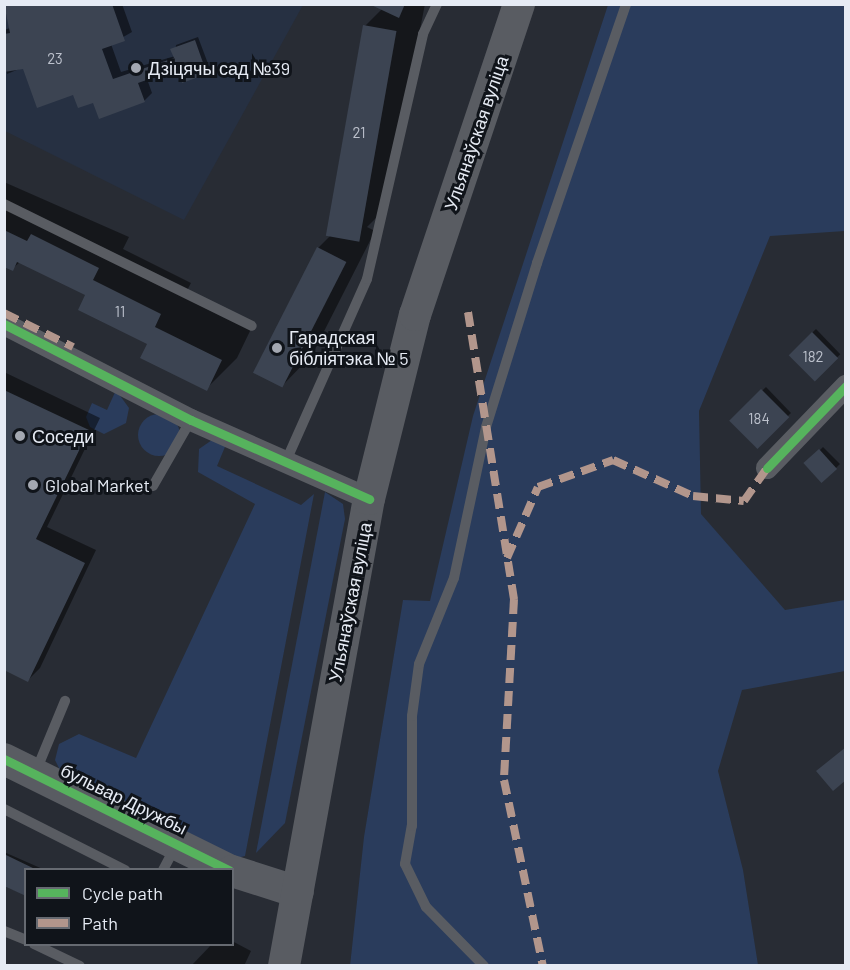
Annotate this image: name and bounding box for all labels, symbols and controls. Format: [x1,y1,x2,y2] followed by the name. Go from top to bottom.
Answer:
[47,50,63,68] house number: 23
[439,53,513,213] street label: Ульянаўская вуліца
[148,57,290,79] place label: Дзіцячы сад №39
[129,61,143,75] marker: Дзіцячы сад №39
[352,124,366,142] house number: 21
[115,303,125,321] house number: 11
[289,327,409,370] place label: Гарадская бібліятэка № 5
[270,341,284,355] marker: Гарадская бібліятэка № 5
[802,348,824,366] house number: 182
[748,410,770,428] house number: 184
[32,425,94,447] place label: Соседи
[13,429,27,443] marker: Соседи
[45,474,150,496] place label: Global Market
[26,478,40,492] marker: Global Market
[324,520,376,684] street label: Ульянаўская вуліца
[57,759,191,839] street label: бульвар Дружбы
[24,868,234,946] legend
[82,882,163,904] text: Cycle path
[82,912,118,934] text: Path

